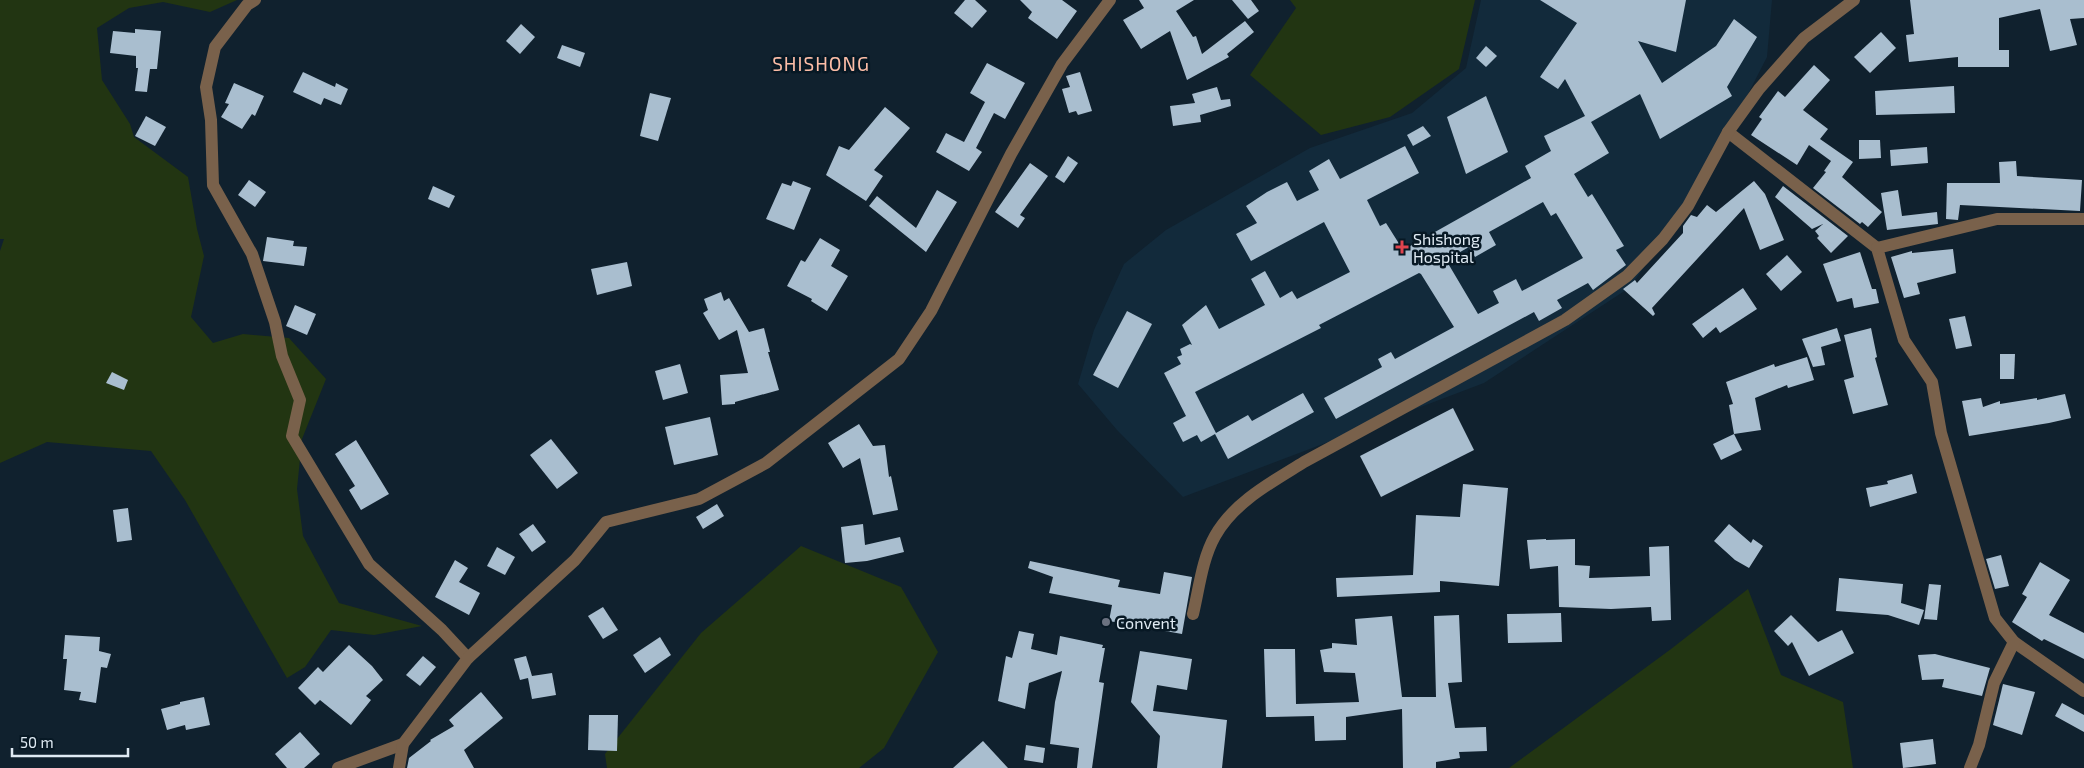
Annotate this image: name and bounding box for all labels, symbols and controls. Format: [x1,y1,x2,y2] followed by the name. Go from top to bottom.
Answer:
[772,52,870,75] district label: SHISHONG
[1413,229,1480,266] place label: Shishong Hospital
[1395,240,1409,254] marker: Shishong Hospital
[1116,613,1176,632] place label: Convent
[1100,616,1112,628] marker: Convent
[12,726,129,758] scale bar
[20,733,54,751] text: 50 m

